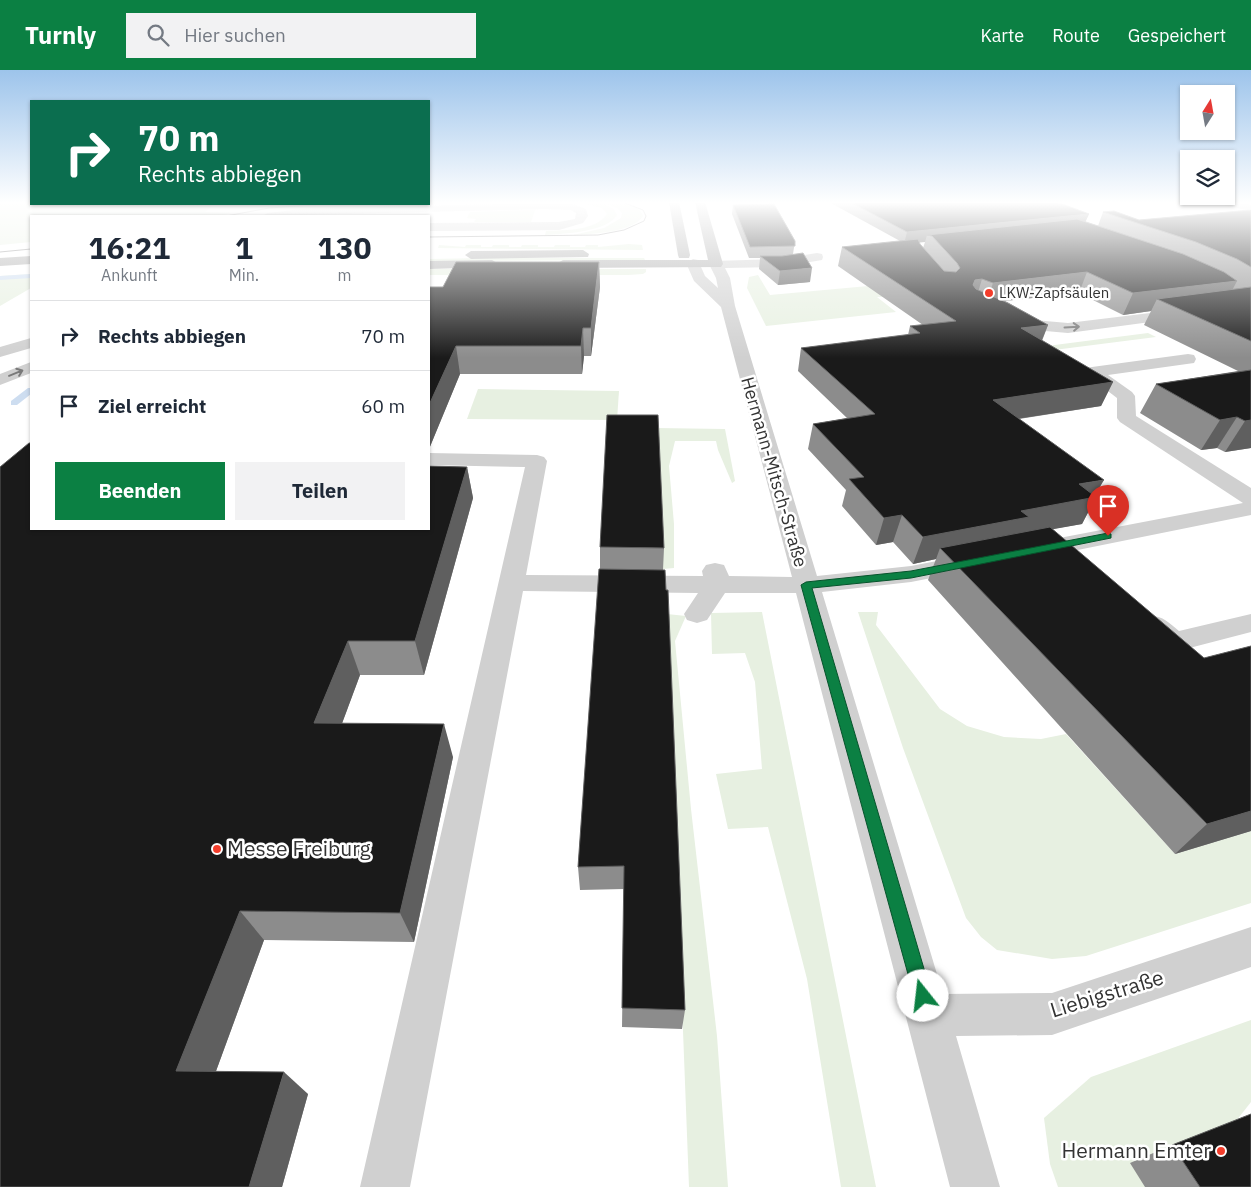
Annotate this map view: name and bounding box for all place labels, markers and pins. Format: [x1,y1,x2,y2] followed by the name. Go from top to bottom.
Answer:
[999,283,1109,302] place label: LKW-Zapfsäulen
[983,287,995,299] marker: LKW-Zapfsäulen
[1087,485,1129,536] pin
[227,834,371,862] place label: Messe Freiburg
[211,843,223,855] marker: Messe Freiburg
[1061,1136,1211,1164] place label: Hermann Emter
[1215,1145,1227,1157] marker: Hermann Emter

